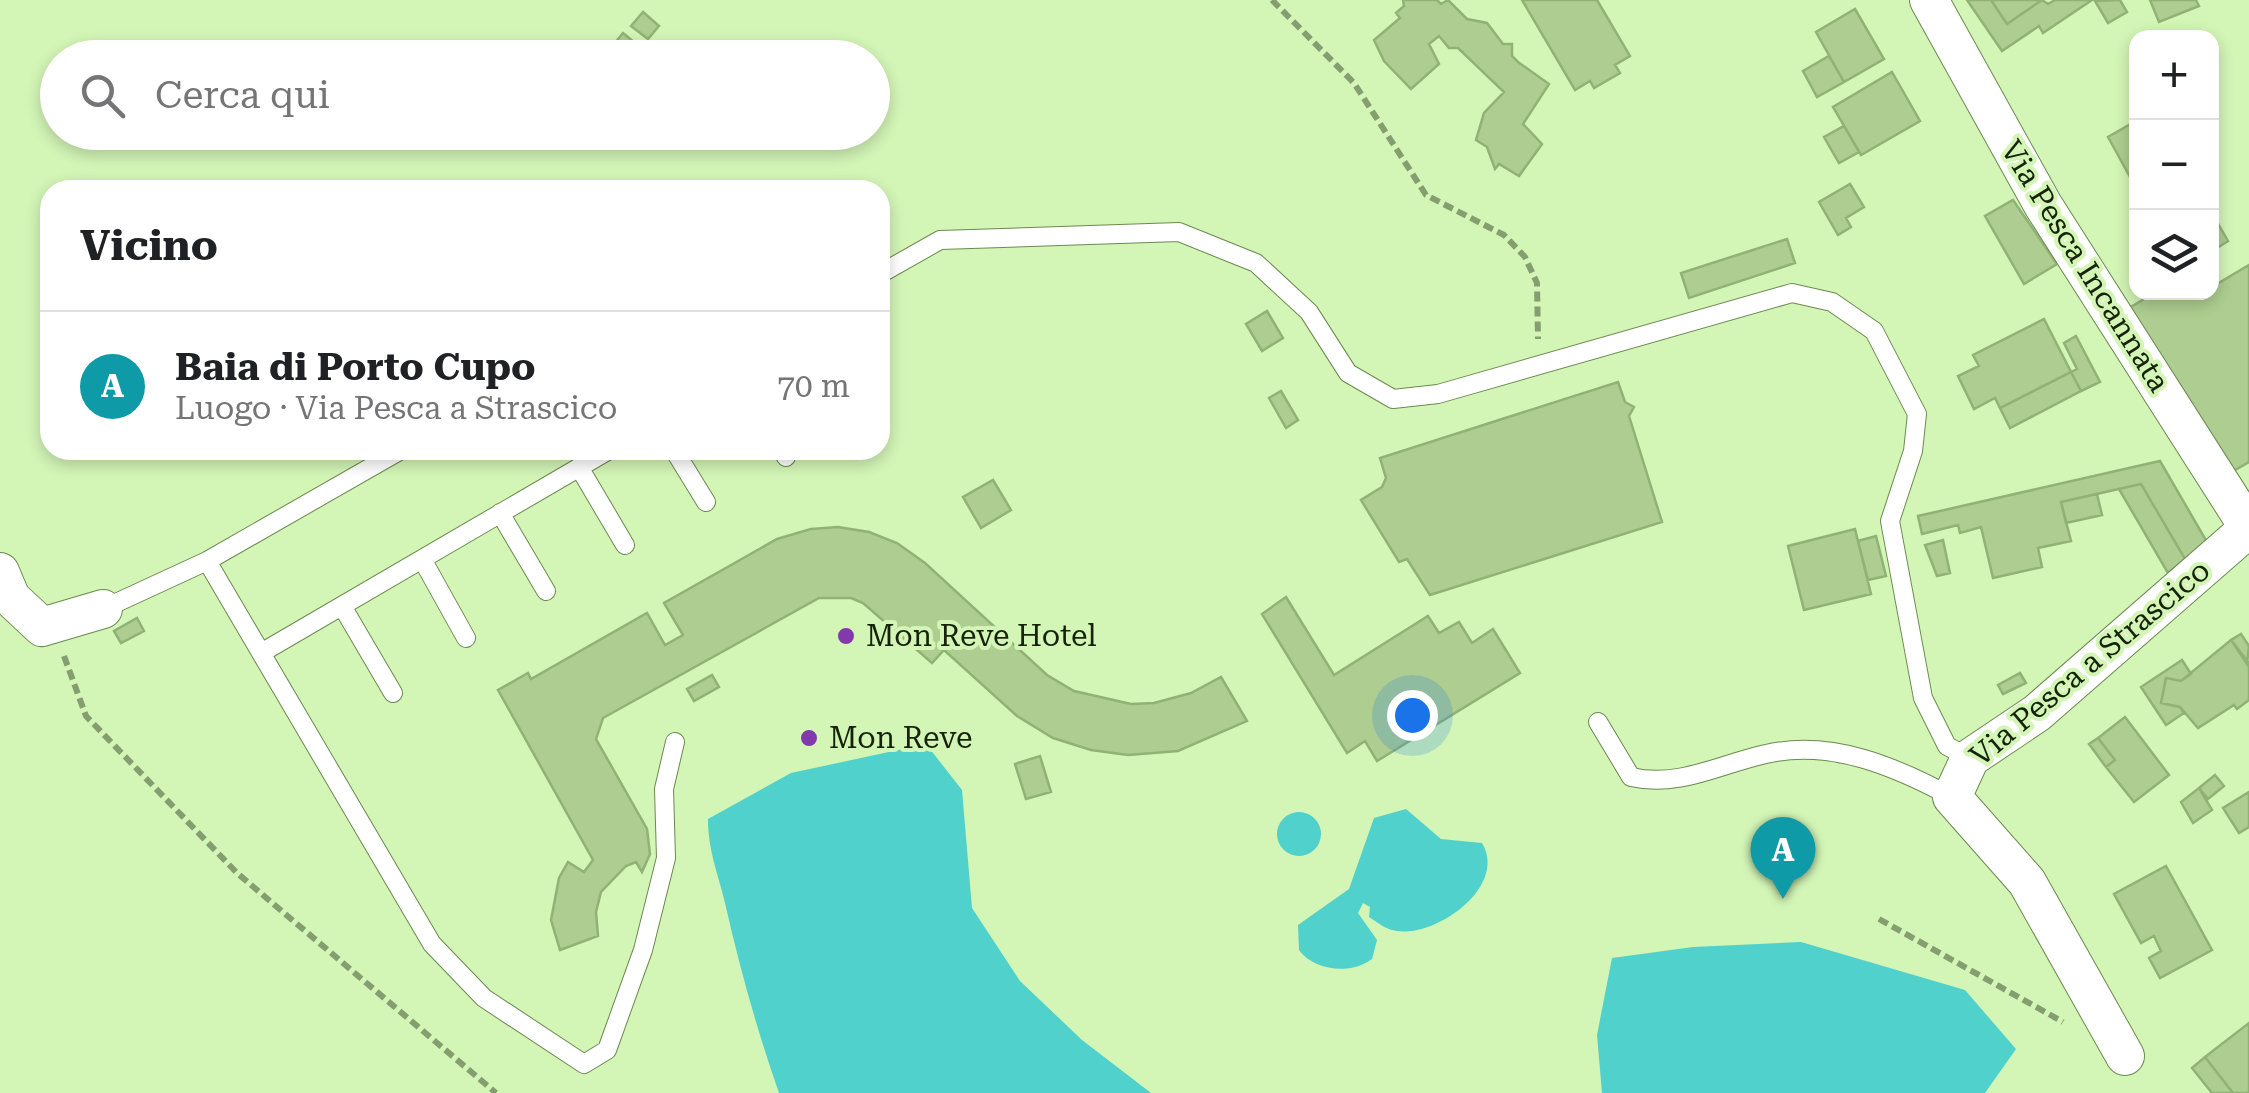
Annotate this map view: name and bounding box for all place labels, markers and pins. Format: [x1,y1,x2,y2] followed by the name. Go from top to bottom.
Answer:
[866,618,1097,653] place label: Mon Reve Hotel
[835,625,857,647] marker: Mon Reve Hotel
[829,720,972,755] place label: Mon Reve
[798,727,820,749] marker: Mon Reve
[1750,816,1816,899] pin: A

